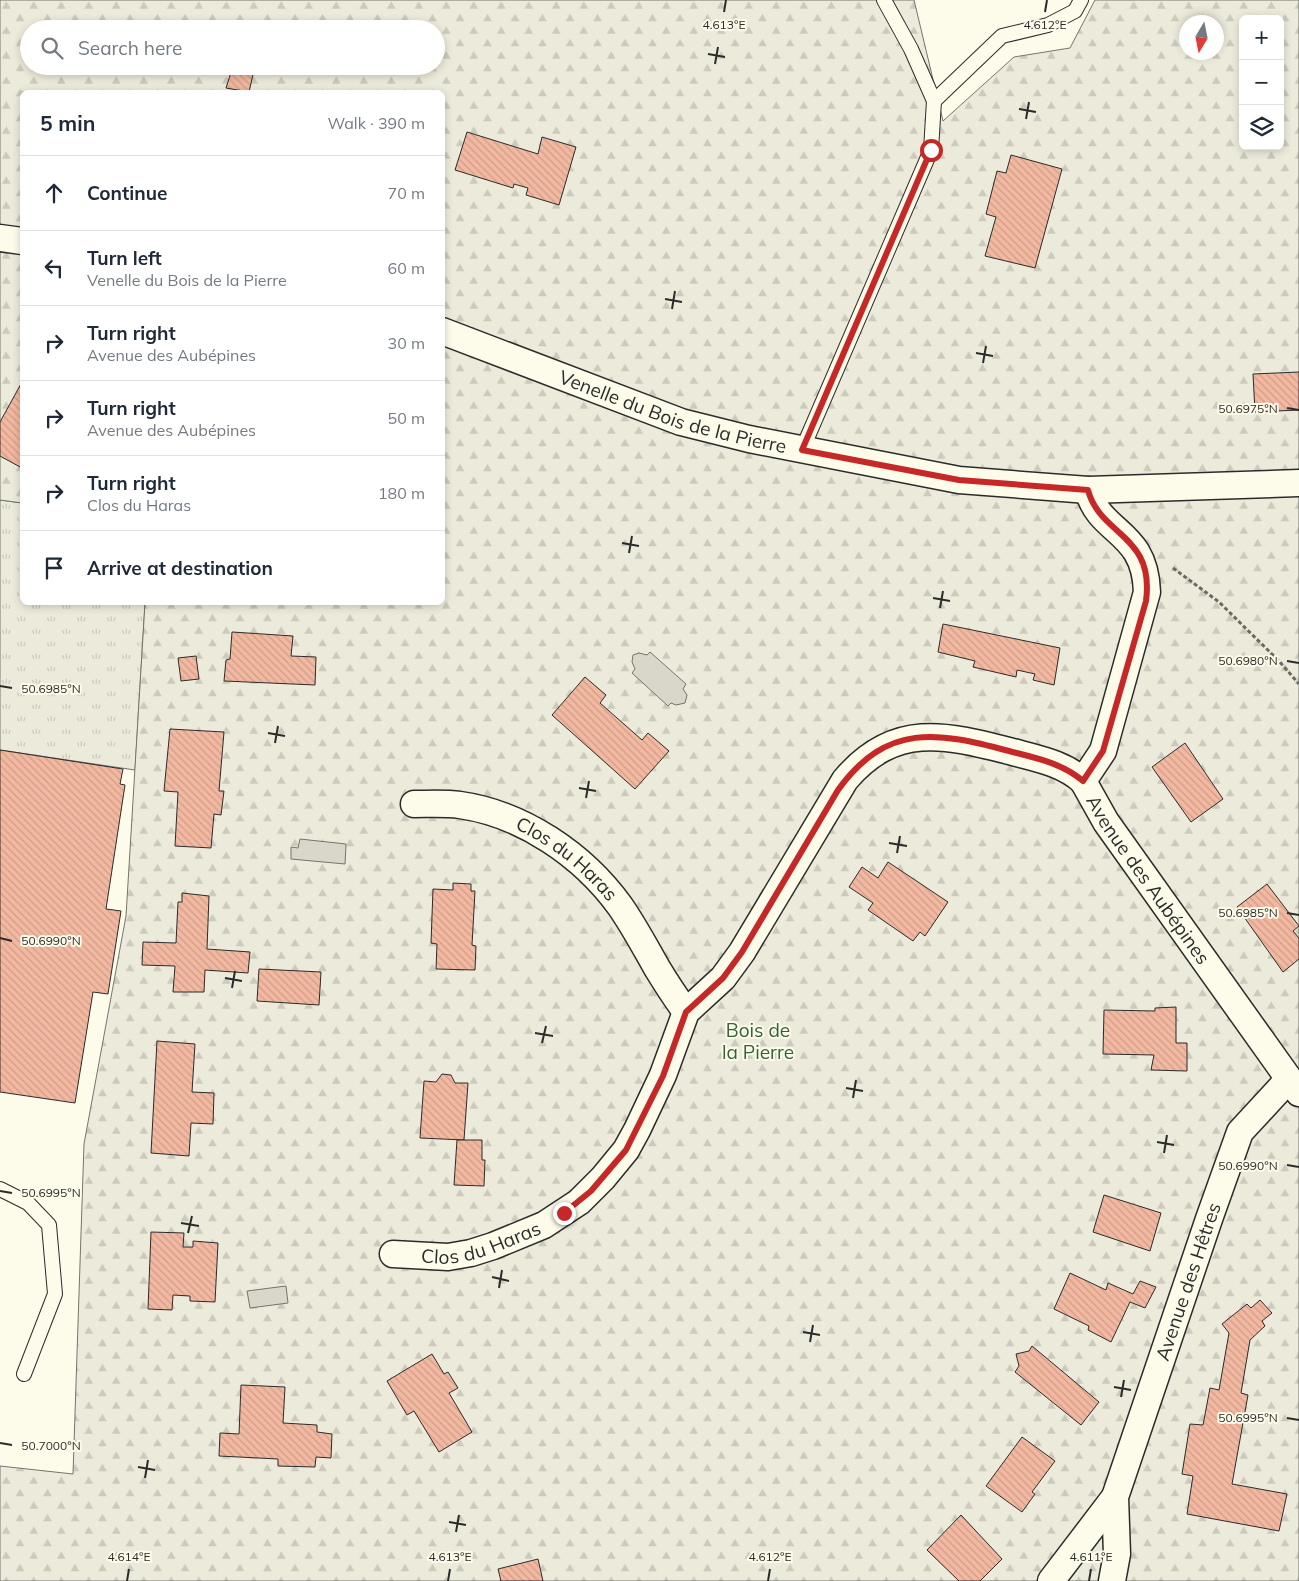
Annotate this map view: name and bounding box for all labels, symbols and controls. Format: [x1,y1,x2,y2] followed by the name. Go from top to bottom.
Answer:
[1179,15,1224,60] north arrow
[1239,15,1284,150] map controls
[1239,15,1284,60] button: +
[702,17,746,32] text: 4.613°E
[1023,17,1067,32] text: 4.612°E
[20,20,445,75] search box
[38,34,66,62] icon: search
[78,36,182,60] text: Search here
[1239,60,1284,105] button: −
[1239,105,1284,150] button: layers
[40,110,95,136] text: 5 min
[327,113,425,133] text: Walk · 390 m
[920,139,943,162] route start
[40,179,68,207] icon: ahead
[87,181,167,205] text: Continue
[388,183,425,203] text: 70 m
[87,246,162,270] text: Turn left
[40,254,68,282] icon: left
[388,258,425,278] text: 60 m
[87,270,287,290] text: Venelle du Bois de la Pierre
[87,321,176,345] text: Turn right
[40,329,68,357] icon: right
[388,333,425,353] text: 30 m
[87,345,256,365] text: Avenue des Aubépines
[556,365,788,458] street label: Venelle du Bois de la Pierre
[87,396,176,420] text: Turn right
[1218,401,1278,416] text: 50.6975°N
[40,404,68,432] icon: right
[388,408,425,428] text: 50 m
[87,420,256,440] text: Avenue des Aubépines
[87,471,176,495] text: Turn right
[40,479,68,507] icon: right
[378,483,425,503] text: 180 m
[87,495,191,515] text: Clos du Haras
[40,554,68,582] icon: arrive
[87,556,273,580] text: Arrive at destination
[1218,653,1278,668] text: 50.6980°N
[21,681,81,696] text: 50.6985°N
[1081,791,1215,969] street label: Avenue des Aubépines
[512,811,623,906] street label: Clos du Haras
[1218,905,1278,920] text: 50.6985°N
[21,933,81,948] text: 50.6990°N
[722,1018,794,1064] park label: Bois de la Pierre
[1218,1158,1278,1173] text: 50.6990°N
[21,1185,81,1200] text: 50.6995°N
[1150,1199,1226,1364] street label: Avenue des Hêtres
[553,1202,576,1225] route end
[420,1216,544,1269] street label: Clos du Haras
[1218,1410,1278,1425] text: 50.6995°N
[21,1438,81,1453] text: 50.7000°N
[107,1549,151,1564] text: 4.614°E
[428,1549,472,1564] text: 4.613°E
[748,1549,792,1564] text: 4.612°E
[1069,1549,1113,1564] text: 4.611°E

